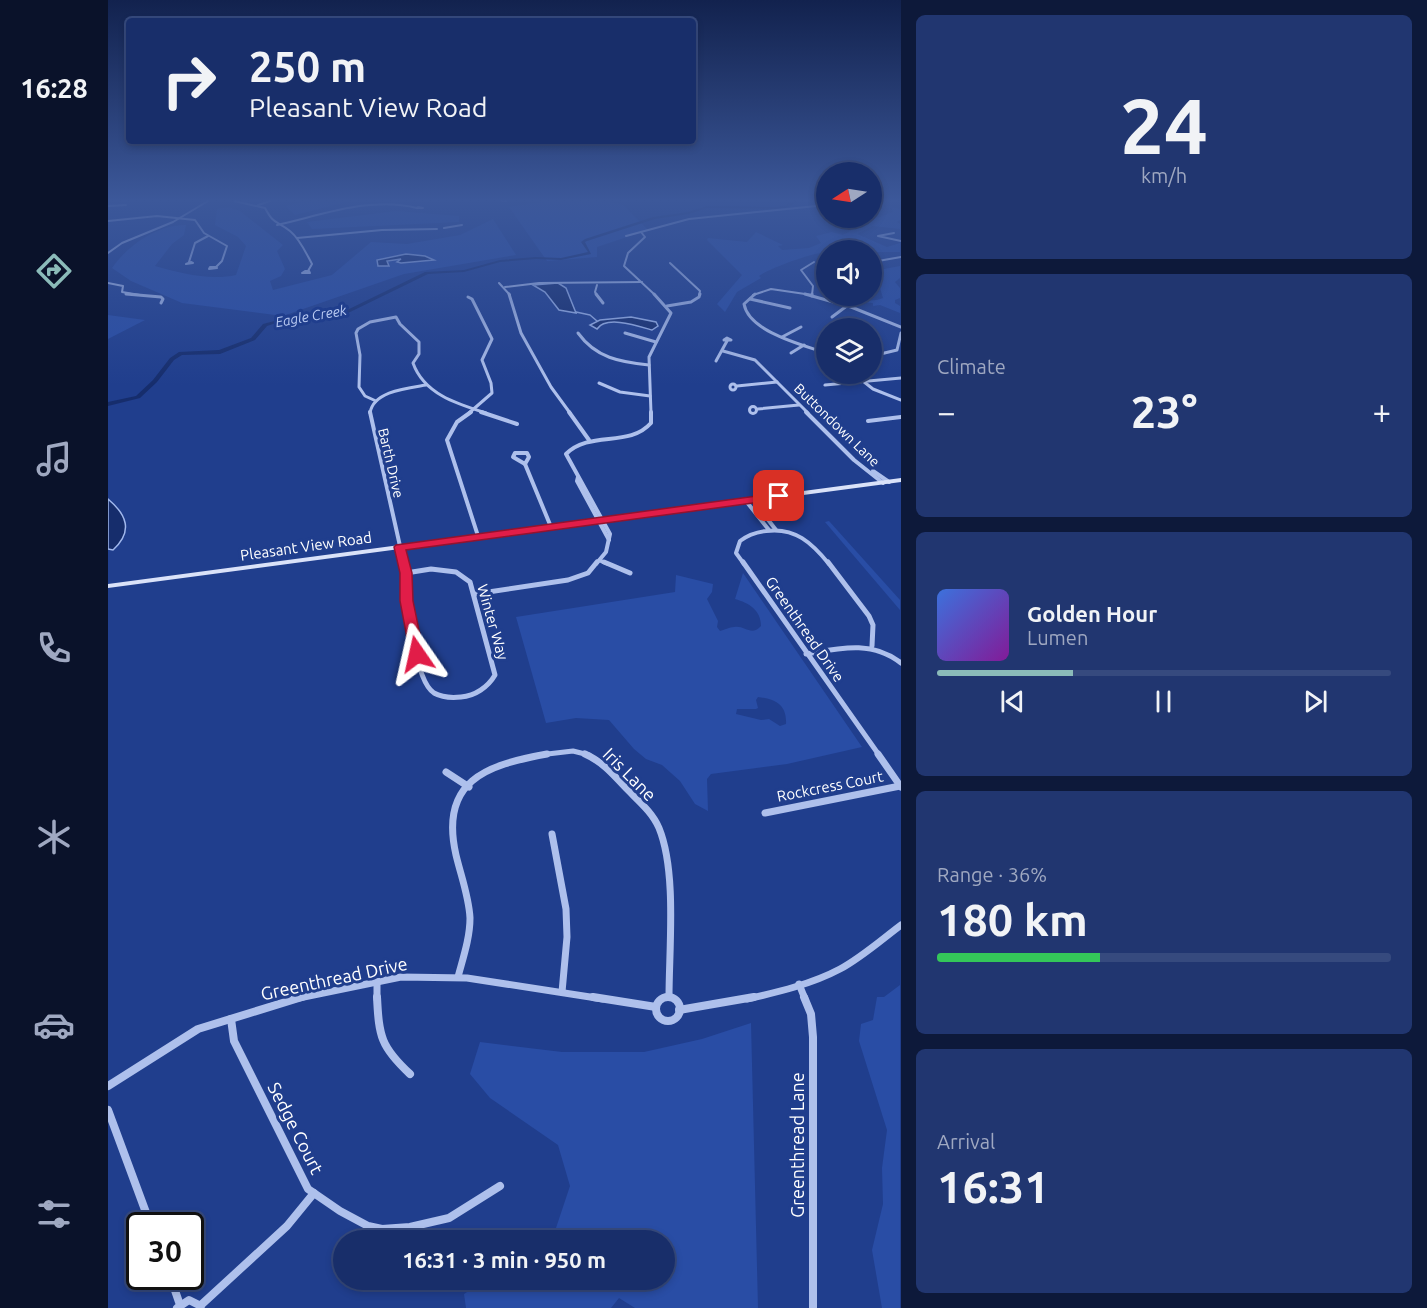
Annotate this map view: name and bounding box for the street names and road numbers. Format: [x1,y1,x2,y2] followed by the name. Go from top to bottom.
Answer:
[791,380,883,470] street label: Buttondown Lane
[375,427,407,499] street label: Barth Drive
[239,528,373,564] street label: Pleasant View Road
[762,573,848,685] street label: Greenthread Drive
[474,582,512,662] street label: Winter Way
[599,743,661,805] street label: Iris Lane
[775,767,885,805] street label: Rockcress Court
[259,953,409,1003] street label: Greenthread Drive
[787,1072,807,1218] street label: Greenthread Lane
[264,1079,328,1177] street label: Sedge Court

